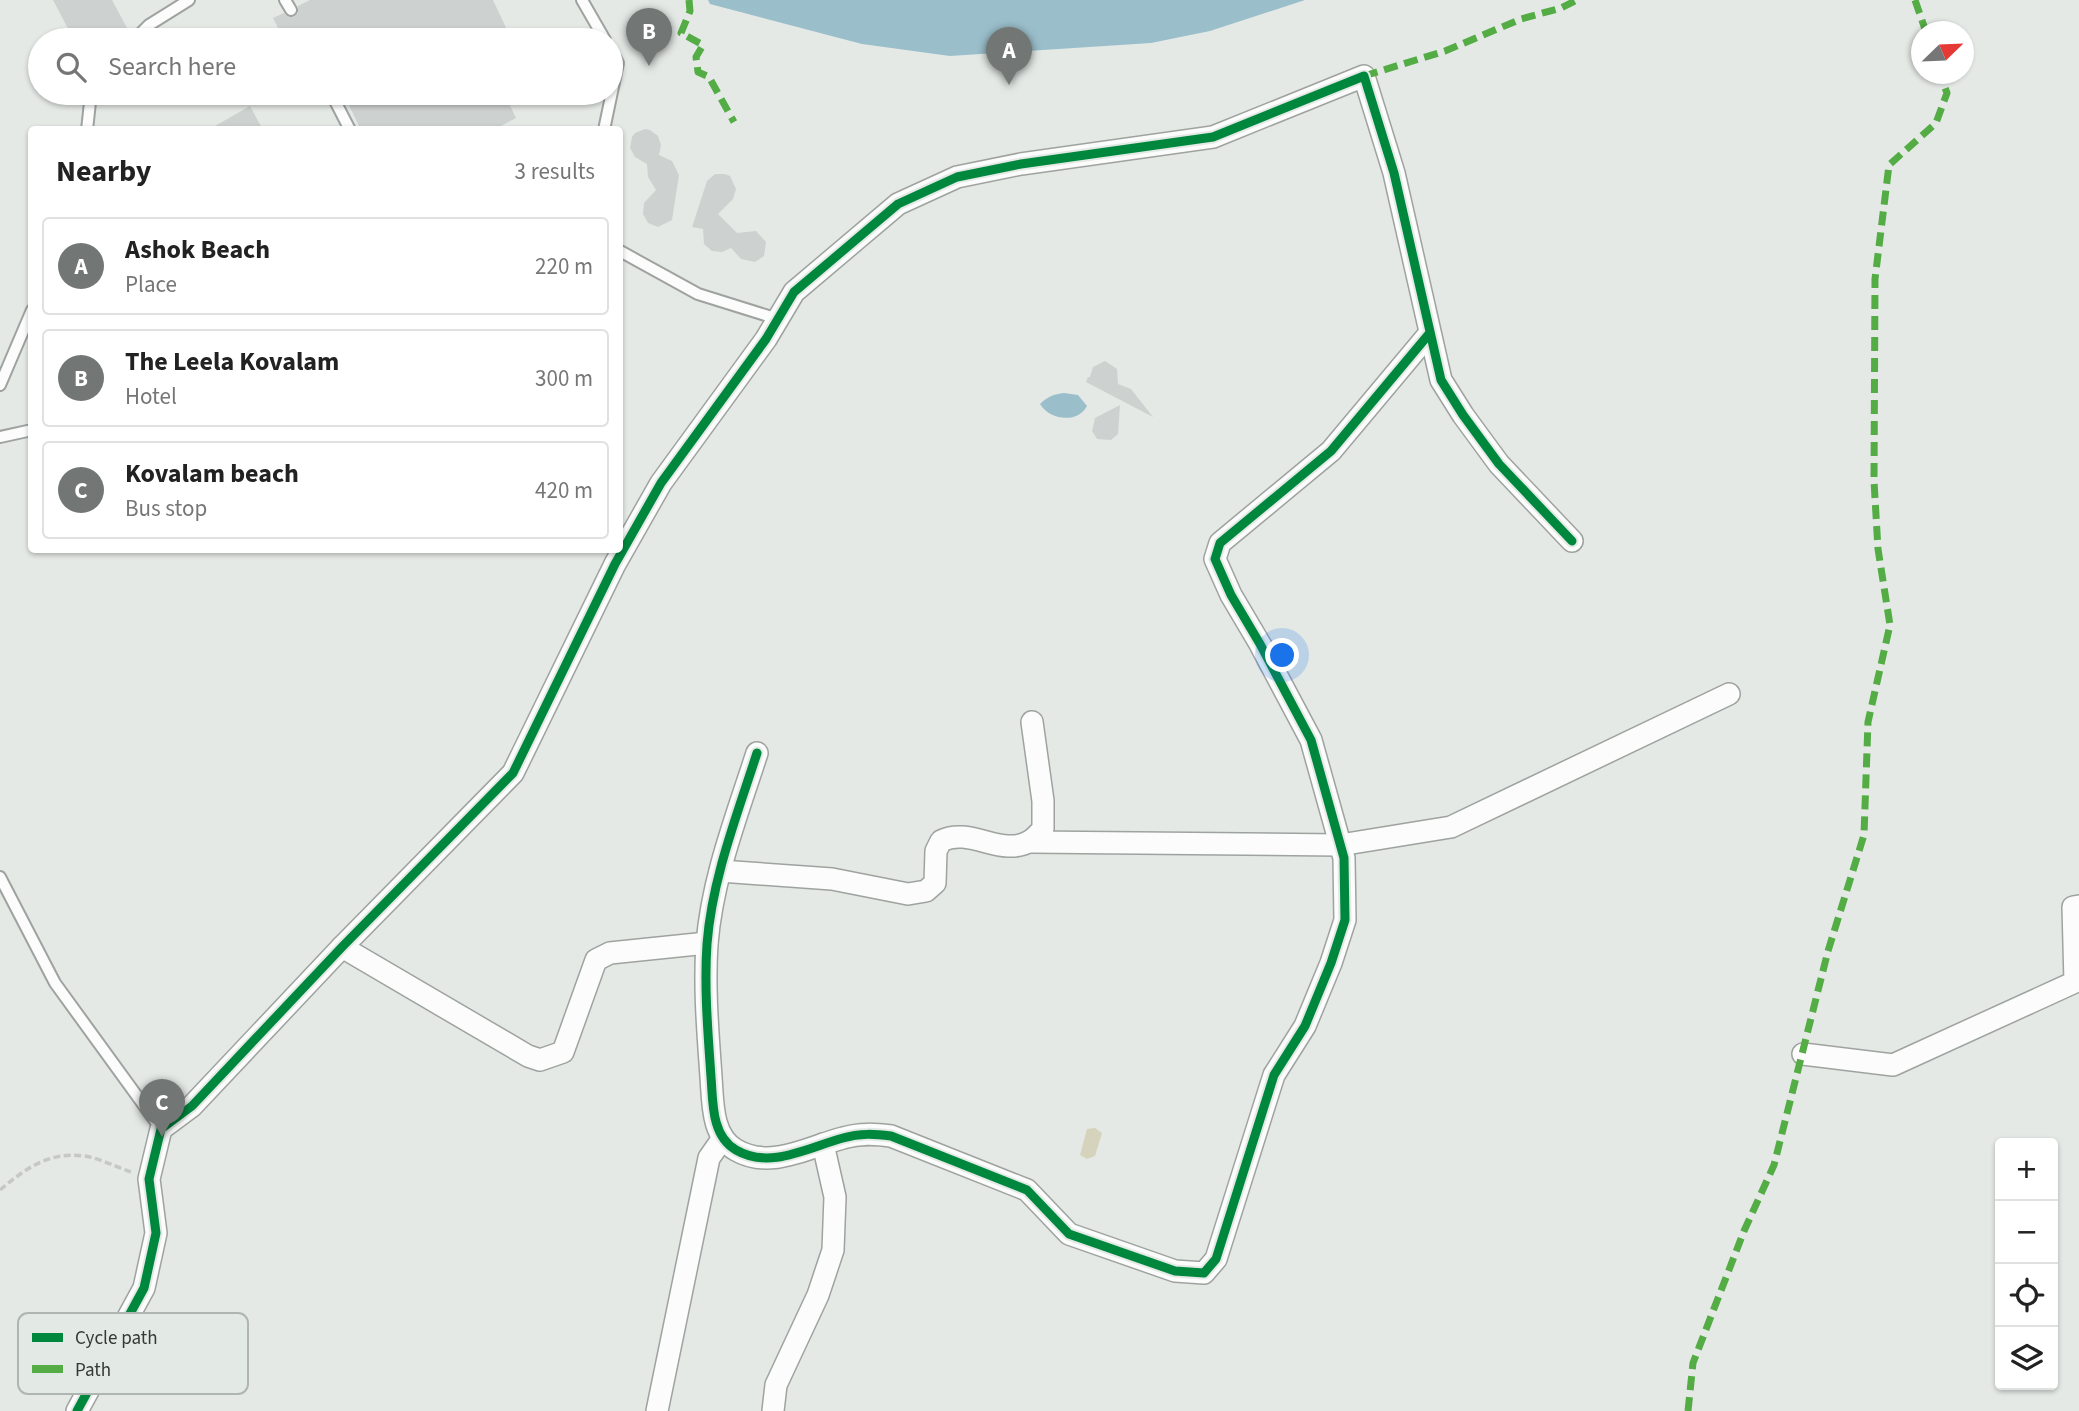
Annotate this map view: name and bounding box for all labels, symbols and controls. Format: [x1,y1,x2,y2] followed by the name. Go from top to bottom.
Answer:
[626,8,672,66] pin: B
[1911,21,1974,84] north arrow
[986,27,1032,85] pin: A
[28,28,623,105] search box
[52,48,90,86] icon: search
[108,48,236,85] text: Search here
[56,150,151,193] text: Nearby
[515,155,595,188] text: 3 results
[125,231,270,268] text: Ashok Beach
[74,250,88,283] text: A
[535,250,593,283] text: 220 m
[125,268,177,301] text: Place
[125,343,339,380] text: The Leela Kovalam
[74,362,88,395] text: B
[535,362,593,395] text: 300 m
[125,380,177,413] text: Hotel
[125,455,299,492] text: Kovalam beach
[74,474,88,507] text: C
[535,474,593,507] text: 420 m
[125,492,207,525] text: Bus stop
[1265,638,1299,672] your location
[139,1079,185,1137] pin: C
[1995,1138,2058,1390] map controls
[1995,1138,2058,1201] button: +
[1995,1201,2058,1264] button: −
[1995,1264,2058,1327] button: locate
[18,1313,248,1394] legend
[75,1325,157,1352] text: Cycle path
[1995,1327,2058,1390] button: layers
[75,1357,111,1384] text: Path

